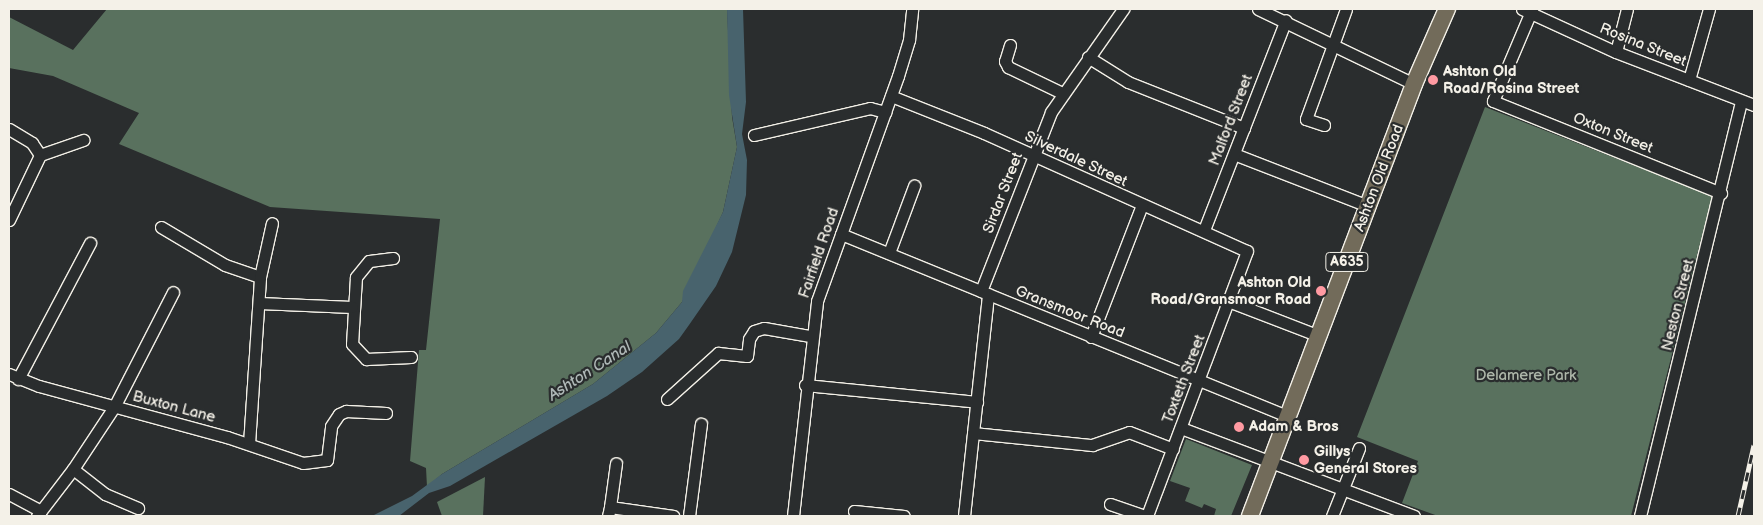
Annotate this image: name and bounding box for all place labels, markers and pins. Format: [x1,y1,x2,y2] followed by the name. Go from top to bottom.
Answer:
[1443,62,1579,97] place label: Ashton Old Road/Rosina Street
[1427,74,1439,86] marker: Ashton Old Road/Rosina Street
[1150,273,1311,308] place label: Ashton Old Road/Gransmoor Road
[1315,285,1327,297] marker: Ashton Old Road/Gransmoor Road
[1249,418,1339,436] place label: Adam & Bros
[1233,421,1245,433] marker: Adam & Bros
[1314,442,1417,477] place label: Gillys General Stores
[1298,454,1310,466] marker: Gillys General Stores

